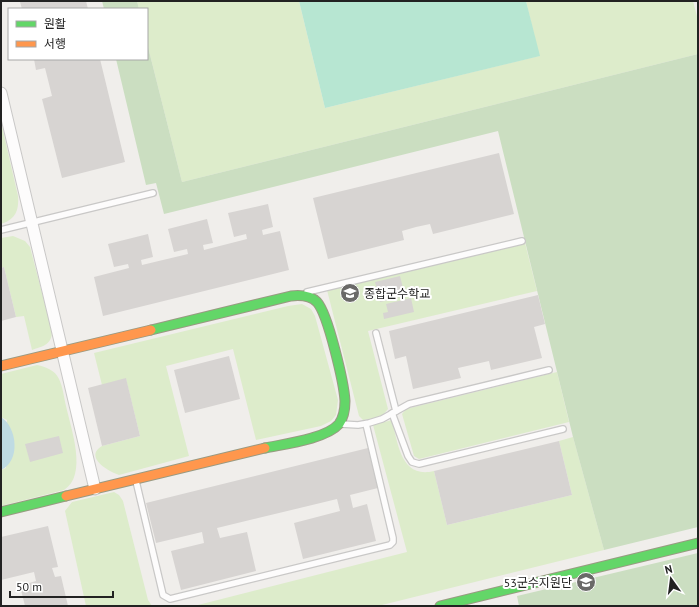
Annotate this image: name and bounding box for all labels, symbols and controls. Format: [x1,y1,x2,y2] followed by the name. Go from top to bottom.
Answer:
[8,8,148,60] legend
[44,16,66,31] text: 원활
[44,36,66,51] text: 서행
[339,282,361,304] school or university icon: 종합군수학교
[364,286,430,301] place label: 종합군수학교
[651,559,691,599] north arrow
[663,562,674,577] text: N
[575,571,597,593] school or university icon: 53군수지원단
[10,573,113,599] scale bar
[504,575,572,590] place label: 53군수지원단
[16,579,42,594] text: 50 m

